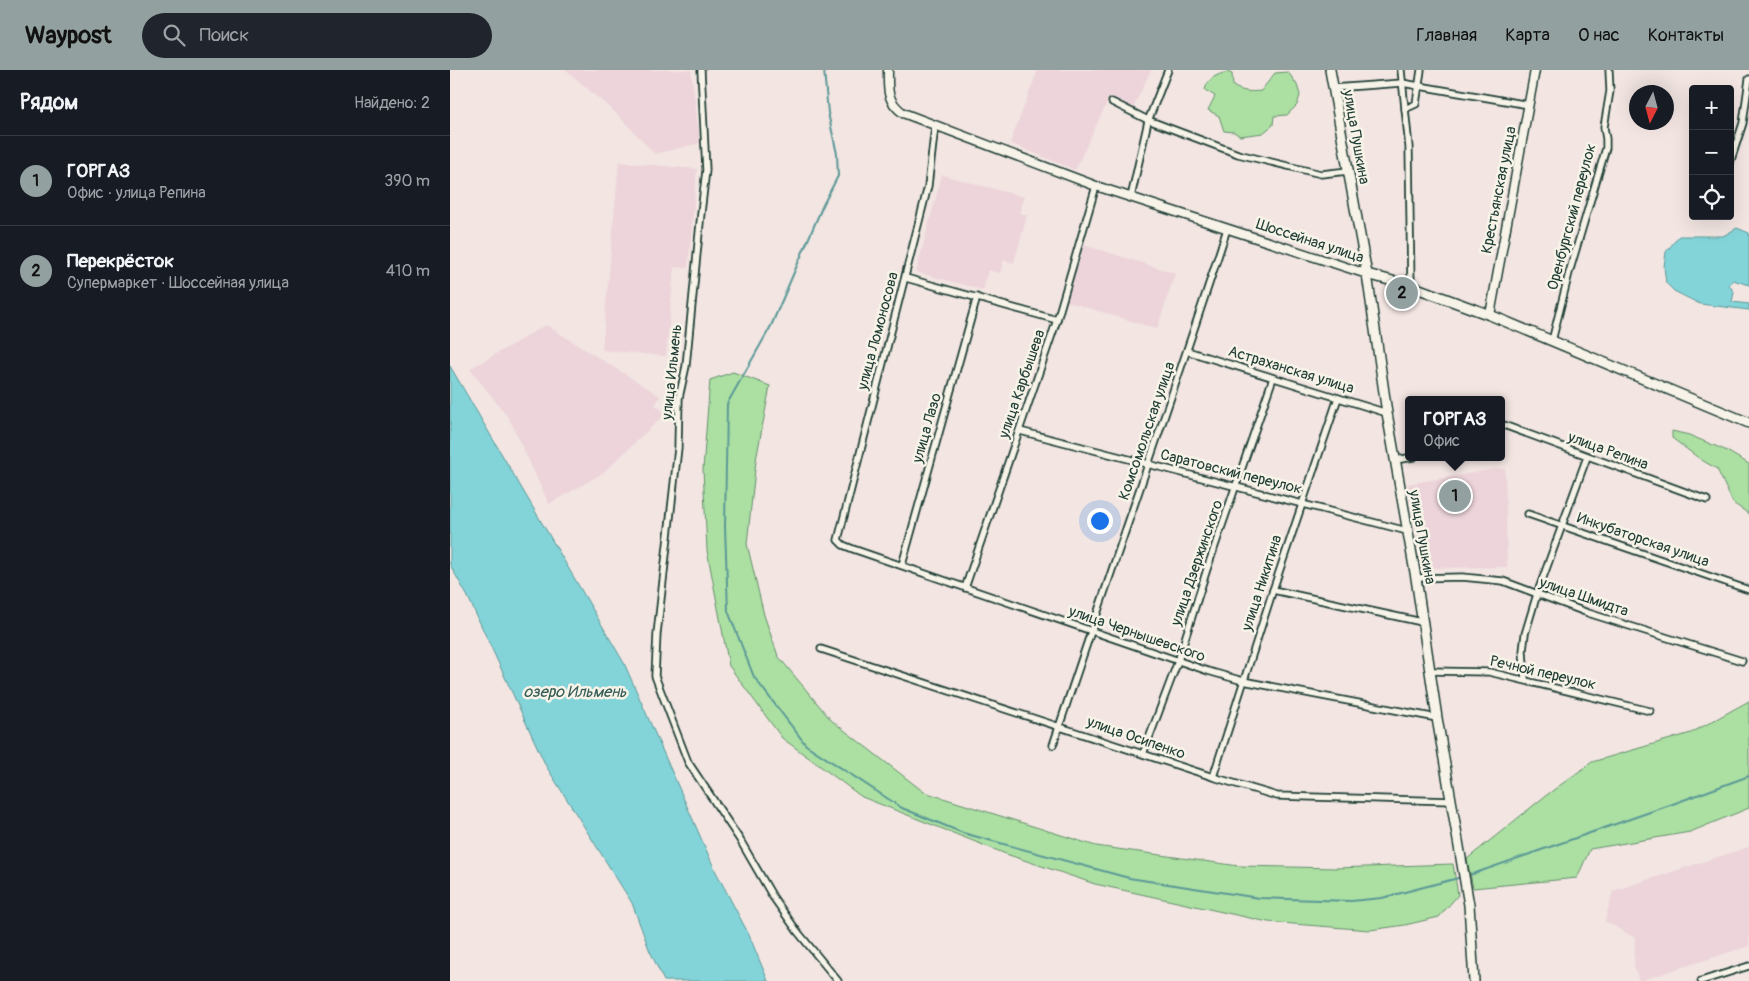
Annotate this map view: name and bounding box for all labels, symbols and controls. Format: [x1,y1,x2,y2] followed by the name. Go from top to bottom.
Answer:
[142,13,492,58] search box
[25,21,112,50] text: Waypost
[160,21,188,49] icon: search
[200,23,249,47] text: Поиск
[1416,24,1477,47] text: Главная
[1505,24,1550,47] text: Карта
[1578,24,1620,47] text: О нас
[1648,24,1724,47] text: Контакты
[1629,85,1674,130] north arrow
[1689,85,1734,220] map controls
[1689,85,1734,130] button: +
[1338,87,1374,186] street label: улица Пушкина
[20,89,78,116] text: Рядом
[354,93,430,113] text: Найдено: 2
[1477,125,1521,255] street label: Крестьянская улица
[1689,130,1734,175] button: −
[1543,141,1601,292] street label: Оренбургский переулок
[67,159,130,183] text: ГОРГАЗ
[33,171,39,191] text: 1
[384,171,430,191] text: 390 m
[1689,175,1734,220] button: locate
[67,183,206,203] text: Офис · улица Репина
[1254,215,1366,267] street label: Шоссейная улица
[67,249,174,273] text: Перекрёсток
[32,261,40,281] text: 2
[386,261,430,281] text: 410 m
[853,270,903,393] street label: улица Ломоносова
[67,273,289,293] text: Супермаркет · Шоссейная улица
[1386,274,1418,312] pin: 2
[657,323,686,422] street label: улица Ильмень
[994,327,1050,442] street label: улица Карбышева
[1226,342,1356,398] street label: Астраханская улица
[1114,359,1180,503] street label: Комсомольская улица
[908,391,946,466] street label: улица Лазо
[1405,396,1505,461] popup
[1423,407,1487,431] text: ГОРГАЗ
[1564,427,1651,474] street label: улица Репина
[1423,431,1460,451] text: Офис
[1158,445,1304,499] street label: Саратовский переулок
[1439,477,1471,515] pin: 1
[1404,487,1440,586] street label: улица Пушкина
[1166,498,1227,629] street label: улица Дзержинского
[1087,508,1113,534] your location
[1574,508,1712,572] street label: Инкубаторская улица
[1237,533,1286,634] street label: улица Никитина
[1536,573,1631,621] street label: улица Шмидта
[1065,601,1208,666] street label: улица Чернышевского
[1488,652,1598,694] street label: Речной переулок
[524,682,627,702] water label: озеро Ильмень
[1083,712,1188,764] street label: улица Осипенко

